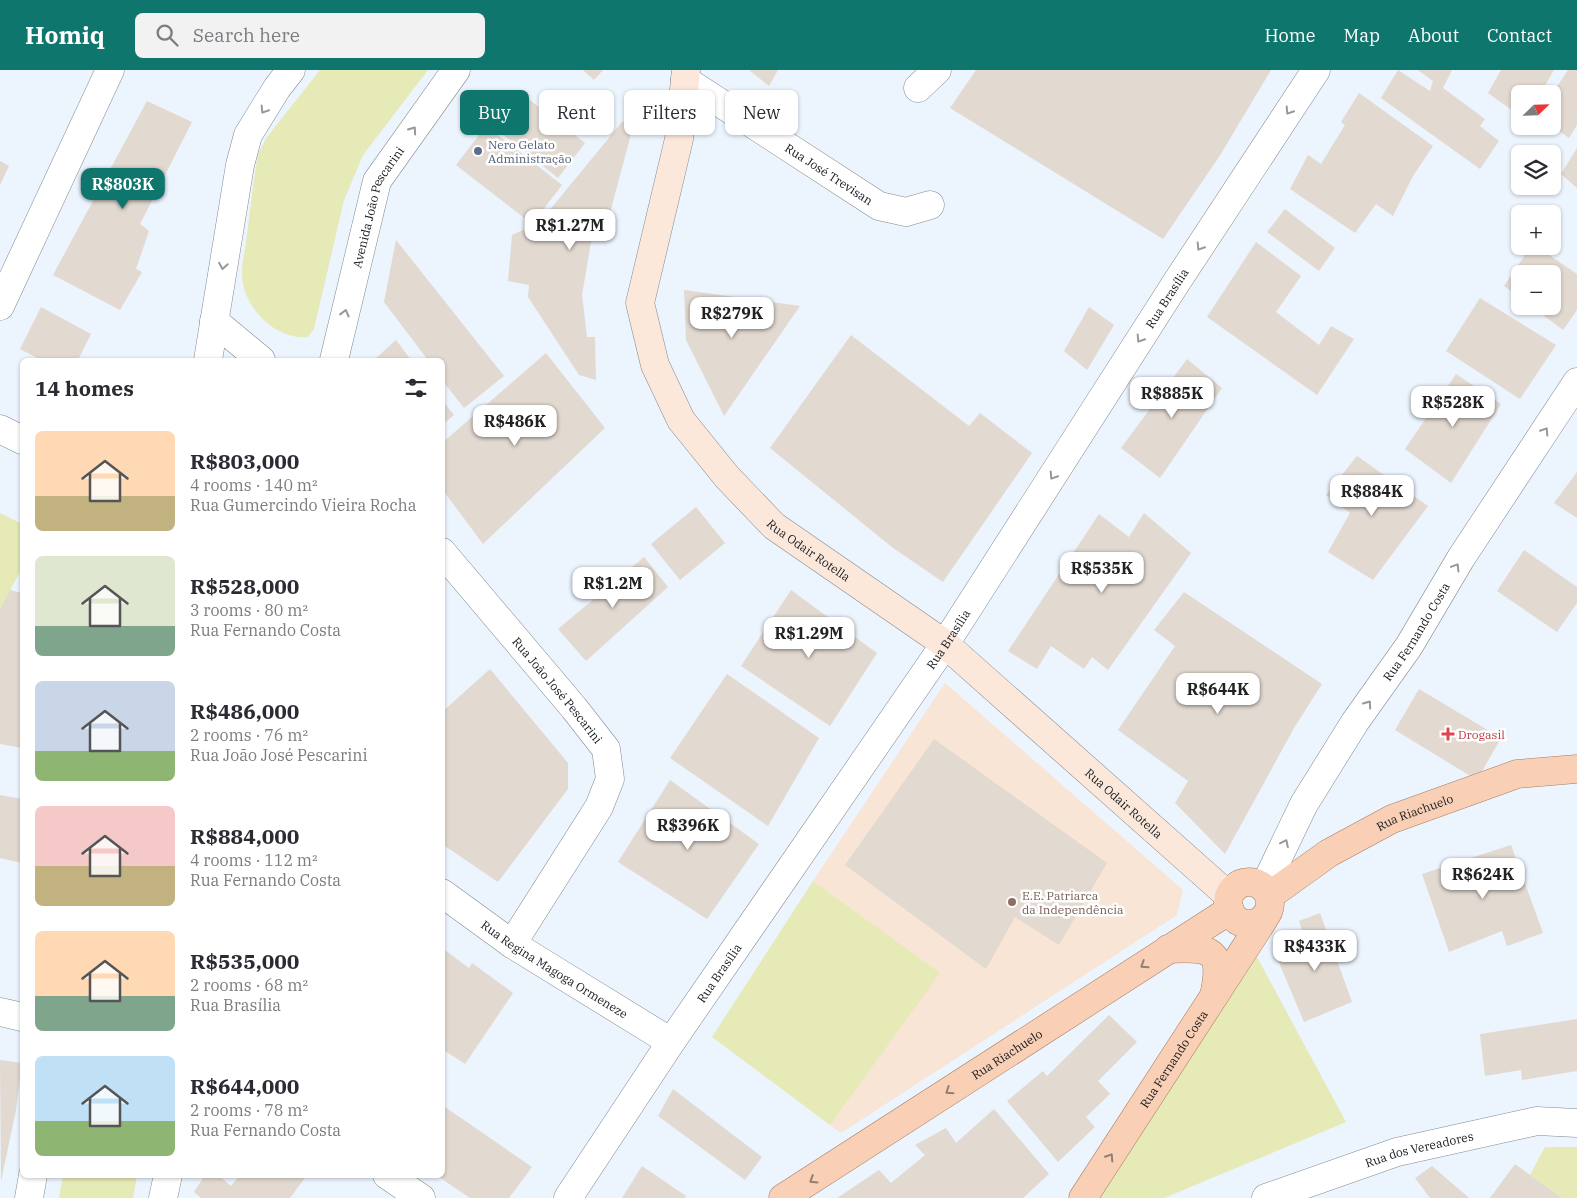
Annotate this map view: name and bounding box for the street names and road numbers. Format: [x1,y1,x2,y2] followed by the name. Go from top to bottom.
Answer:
[782,140,876,208] street label: Rua José Trevisan
[349,143,407,269] street label: Avenida João Pescarini
[1142,265,1192,331] street label: Rua Brasília
[764,516,854,584] street label: Rua Odair Rotella
[1379,579,1453,683] street label: Rua Fernando Costa
[923,606,973,672] street label: Rua Brasília
[509,634,606,746] street label: Rua João José Pescarini
[1082,765,1166,842] street label: Rua Odair Rotella
[1373,790,1455,834] street label: Rua Riachuelo
[478,917,631,1021] street label: Rua Regina Magoga Ormeneze
[693,940,744,1005] street label: Rua Brasília
[1136,1007,1211,1110] street label: Rua Fernando Costa
[968,1026,1045,1082] street label: Rua Riachuelo
[1363,1128,1475,1170] street label: Rua dos Vereadores

